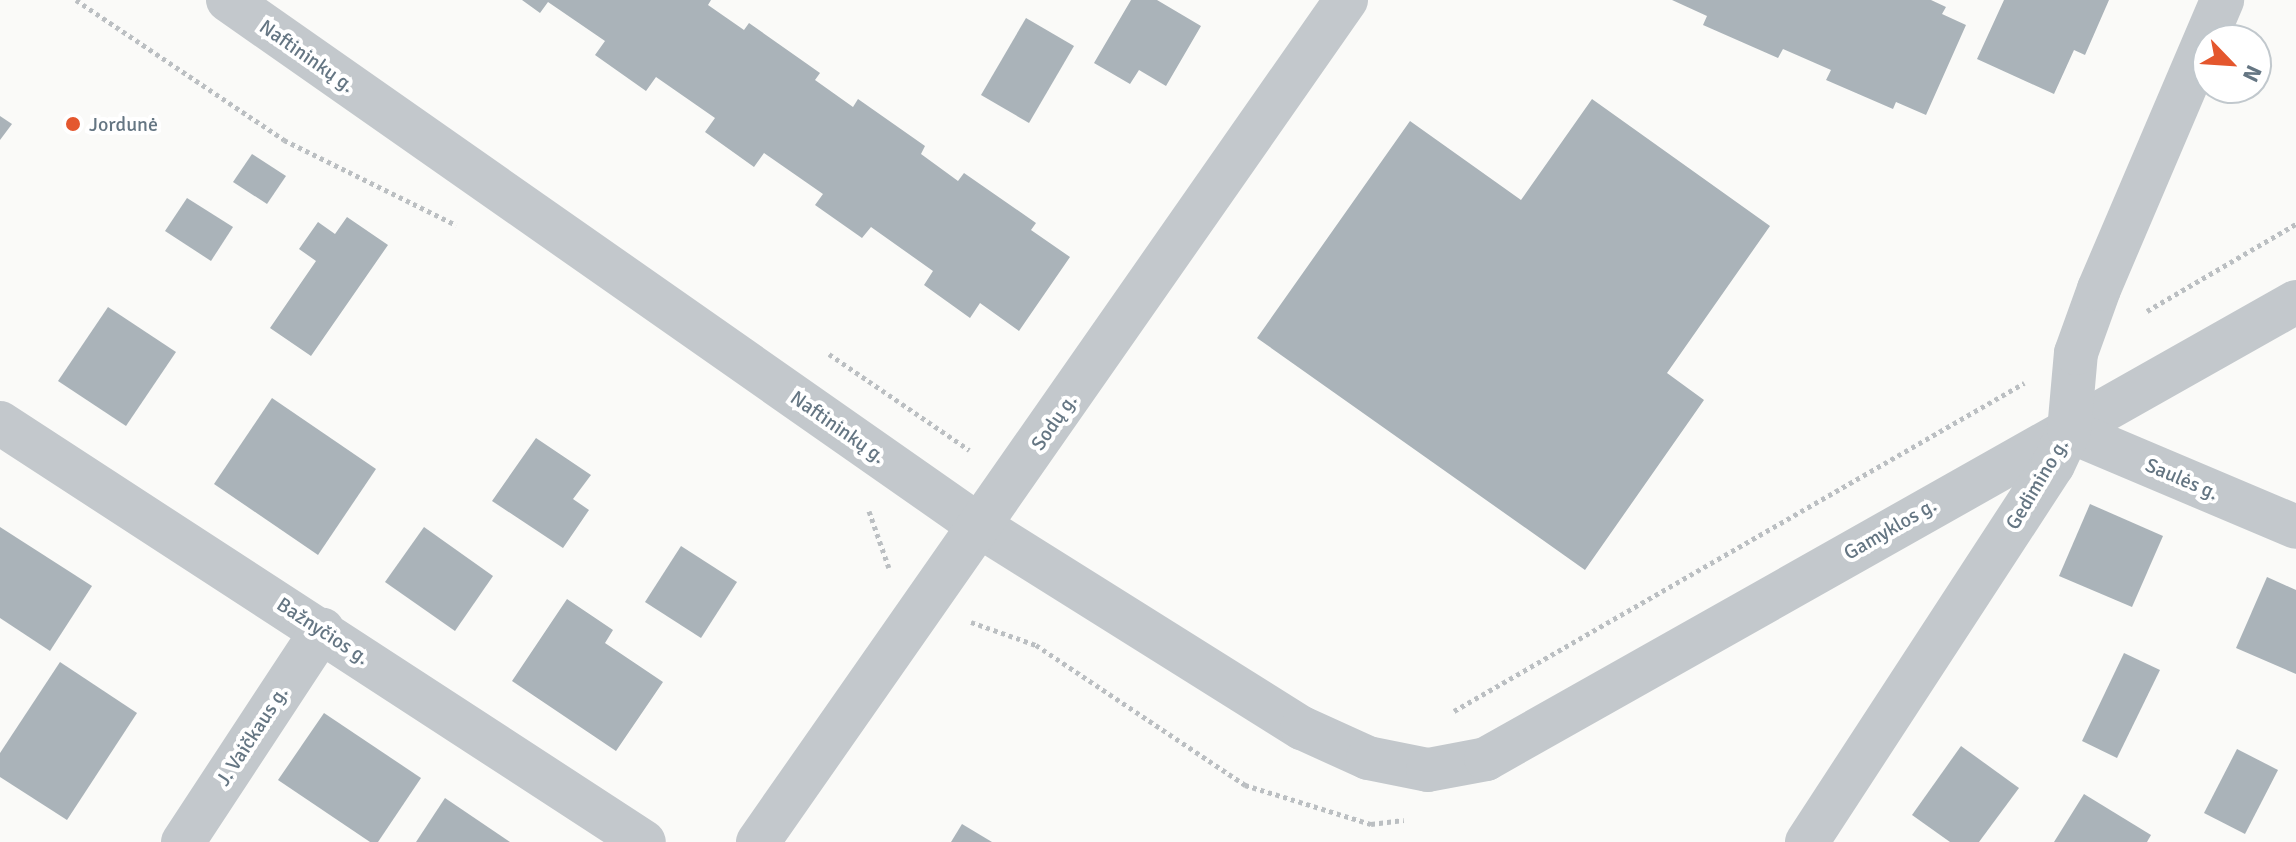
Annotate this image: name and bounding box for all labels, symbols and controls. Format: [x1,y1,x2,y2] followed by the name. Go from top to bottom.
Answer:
[255,14,359,98] street label: Naftininkų g.
[2192,24,2272,104] north arrow
[2237,61,2268,86] text: N
[89,112,158,136] place label: Jordunė
[64,115,82,133] marker: Jordunė
[786,385,890,469] street label: Naftininkų g.
[1026,389,1082,455] street label: Sodų g.
[2001,434,2073,534] street label: Gedimino g.
[2142,453,2222,505] street label: Saulės g.
[1840,493,1940,565] street label: Gamyklos g.
[272,592,374,670] street label: Bažnyčios g.
[211,682,293,790] street label: J. Vaičkaus g.

